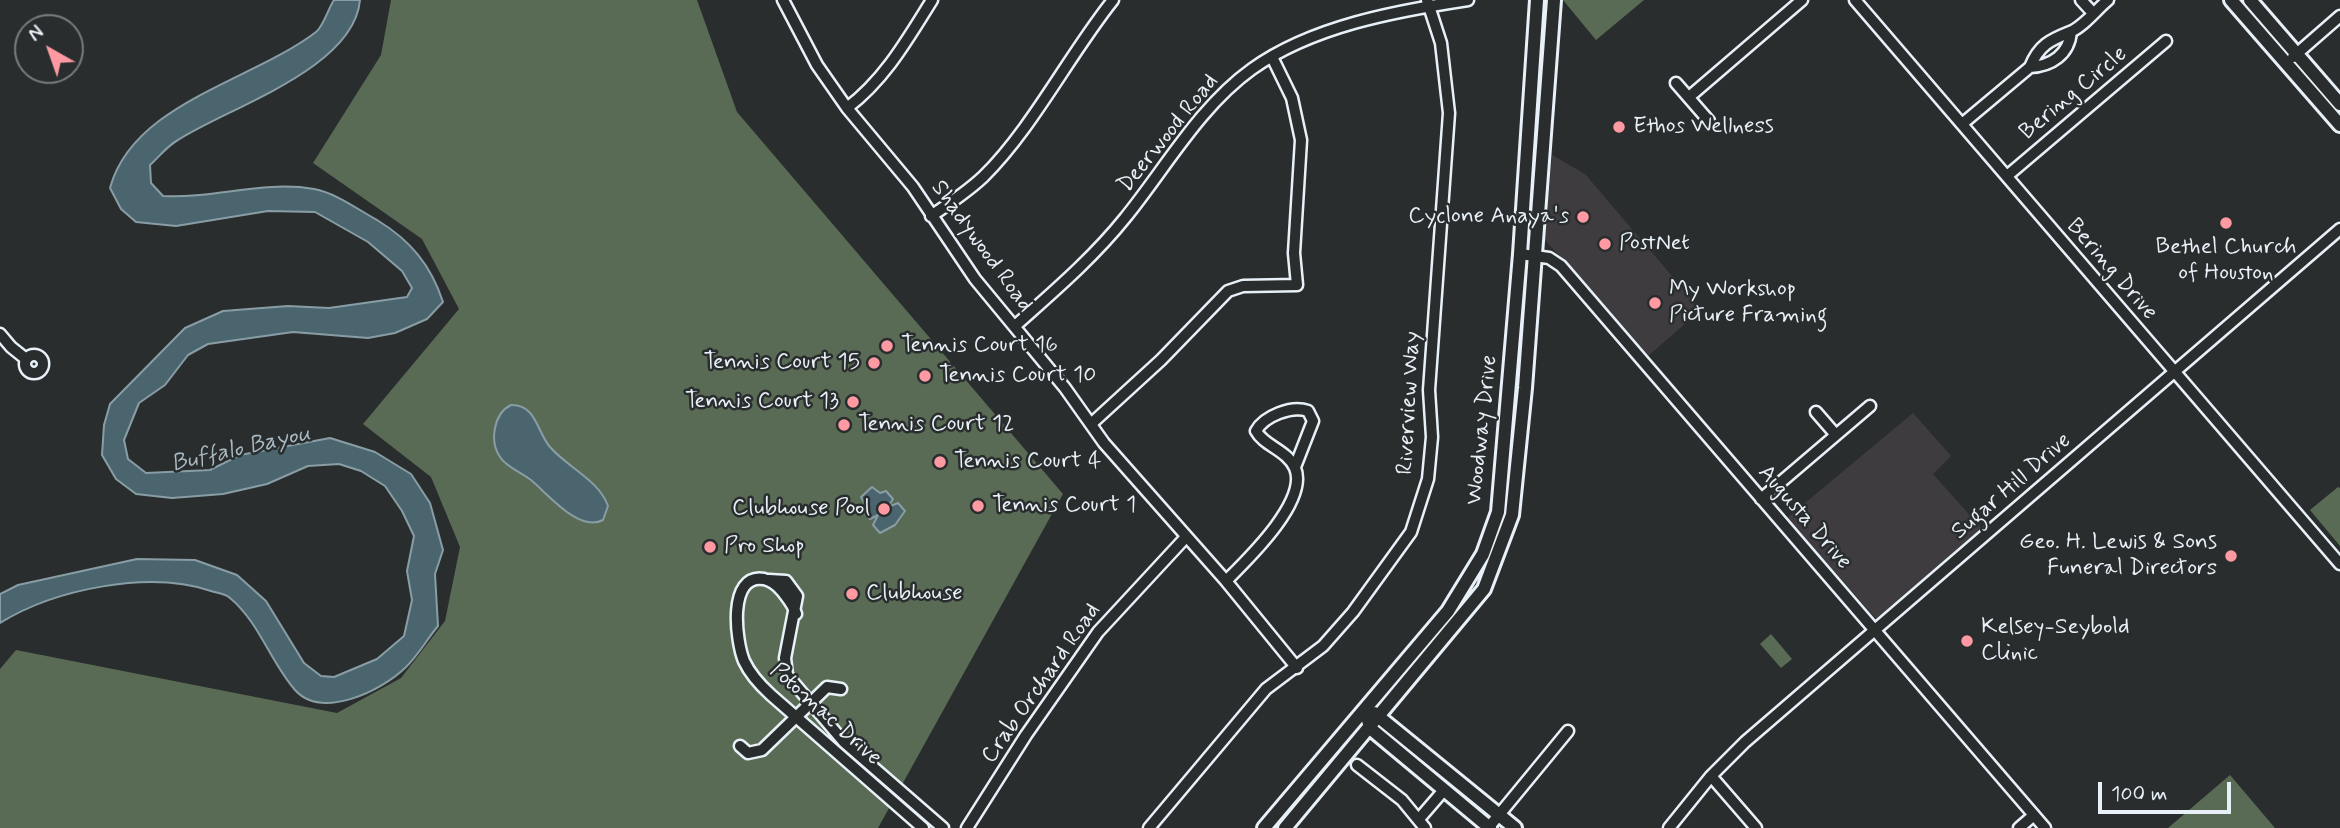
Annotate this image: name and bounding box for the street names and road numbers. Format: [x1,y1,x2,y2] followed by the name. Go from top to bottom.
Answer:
[2015,41,2133,147] street label: Bering Circle
[1113,69,1225,199] street label: Deerwood Road
[924,176,1038,318] street label: Shadywood Road
[2059,214,2163,326] street label: Bering Drive
[1392,330,1428,476] street label: Riverview Way
[1461,354,1505,506] street label: Woodway Drive
[1947,428,2077,546] street label: Sugar Hill Drive
[1751,460,1857,576] street label: Augusta Drive
[976,599,1108,769] street label: Crab Orchard Road
[763,658,887,772] street label: Potomac Drive

